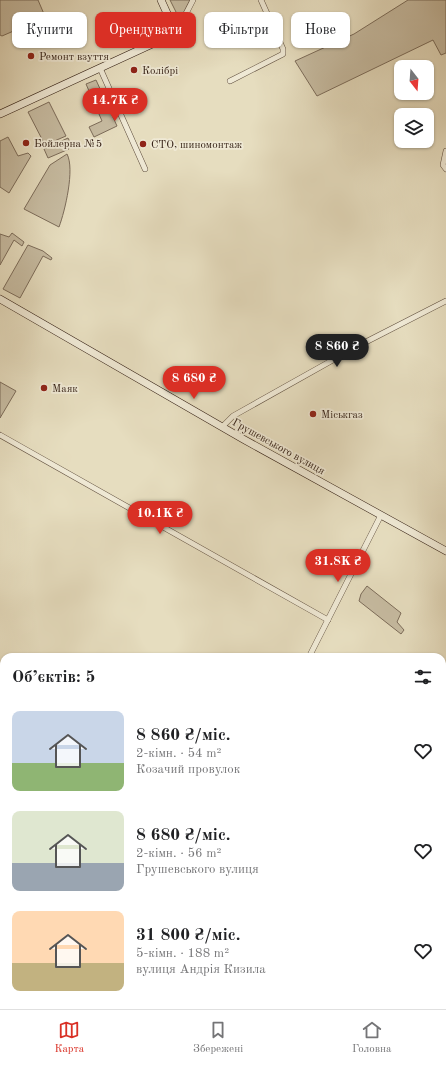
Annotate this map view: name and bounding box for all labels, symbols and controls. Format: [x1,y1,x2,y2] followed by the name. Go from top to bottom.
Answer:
[12,12,87,48] chip: Купити
[95,12,196,48] chip: Орендувати
[204,12,283,48] chip: Фільтри
[291,12,350,48] chip: Нове
[26,51,36,61] marker: Ремонт взуття
[39,52,109,63] place label: Ремонт взуття
[394,60,434,100] north arrow
[394,60,434,148] map controls
[129,65,139,75] marker: Колібрі
[142,66,178,77] place label: Колібрі
[78,88,152,122] pin: 14.7K ₴
[91,94,139,107] text: 14.7K ₴
[394,108,434,148] button: layers
[21,138,31,148] marker: Бойлерна №5
[34,139,102,150] place label: Бойлерна №5
[138,139,148,149] marker: СТО, шиномонтаж
[151,140,242,151] place label: СТО, шиномонтаж
[300,334,374,368] pin: 8 860 ₴
[315,340,359,353] text: 8 860 ₴
[157,366,231,400] pin: 8 680 ₴
[172,372,216,385] text: 8 680 ₴
[39,383,49,393] marker: Маяк
[52,384,78,395] place label: Маяк
[308,409,318,419] marker: Міськгаз
[321,410,363,421] place label: Міськгаз
[230,417,327,477] street label: Грушевського вулиця
[123,501,197,535] pin: 10.1K ₴
[136,507,184,520] text: 10.1K ₴
[301,549,375,583] pin: 31.8K ₴
[314,555,362,568] text: 31.8K ₴
[412,666,434,688] icon: filters
[12,669,95,686] text: Об’єктів: 5
[44,727,92,775] icon: home
[136,727,231,744] text: 8 860 ₴/міс.
[412,740,434,762] icon: heart
[136,747,222,760] text: 2-кімн. · 54 m²
[136,763,240,776] text: Козачий провулок
[44,827,92,875] icon: home
[136,827,231,844] text: 8 680 ₴/міс.
[412,840,434,862] icon: heart
[136,847,222,860] text: 2-кімн. · 56 m²
[136,863,259,876] text: Грушевського вулиця
[44,927,92,975] icon: home
[136,927,240,944] text: 31 800 ₴/міс.
[412,940,434,962] icon: heart
[136,947,229,960] text: 5-кімн. · 188 m²
[136,963,266,976] text: вулиця Андрія Кизила
[54,1019,84,1057] tab: Карта
[193,1019,243,1057] tab: Збережені
[352,1019,392,1057] tab: Головна

